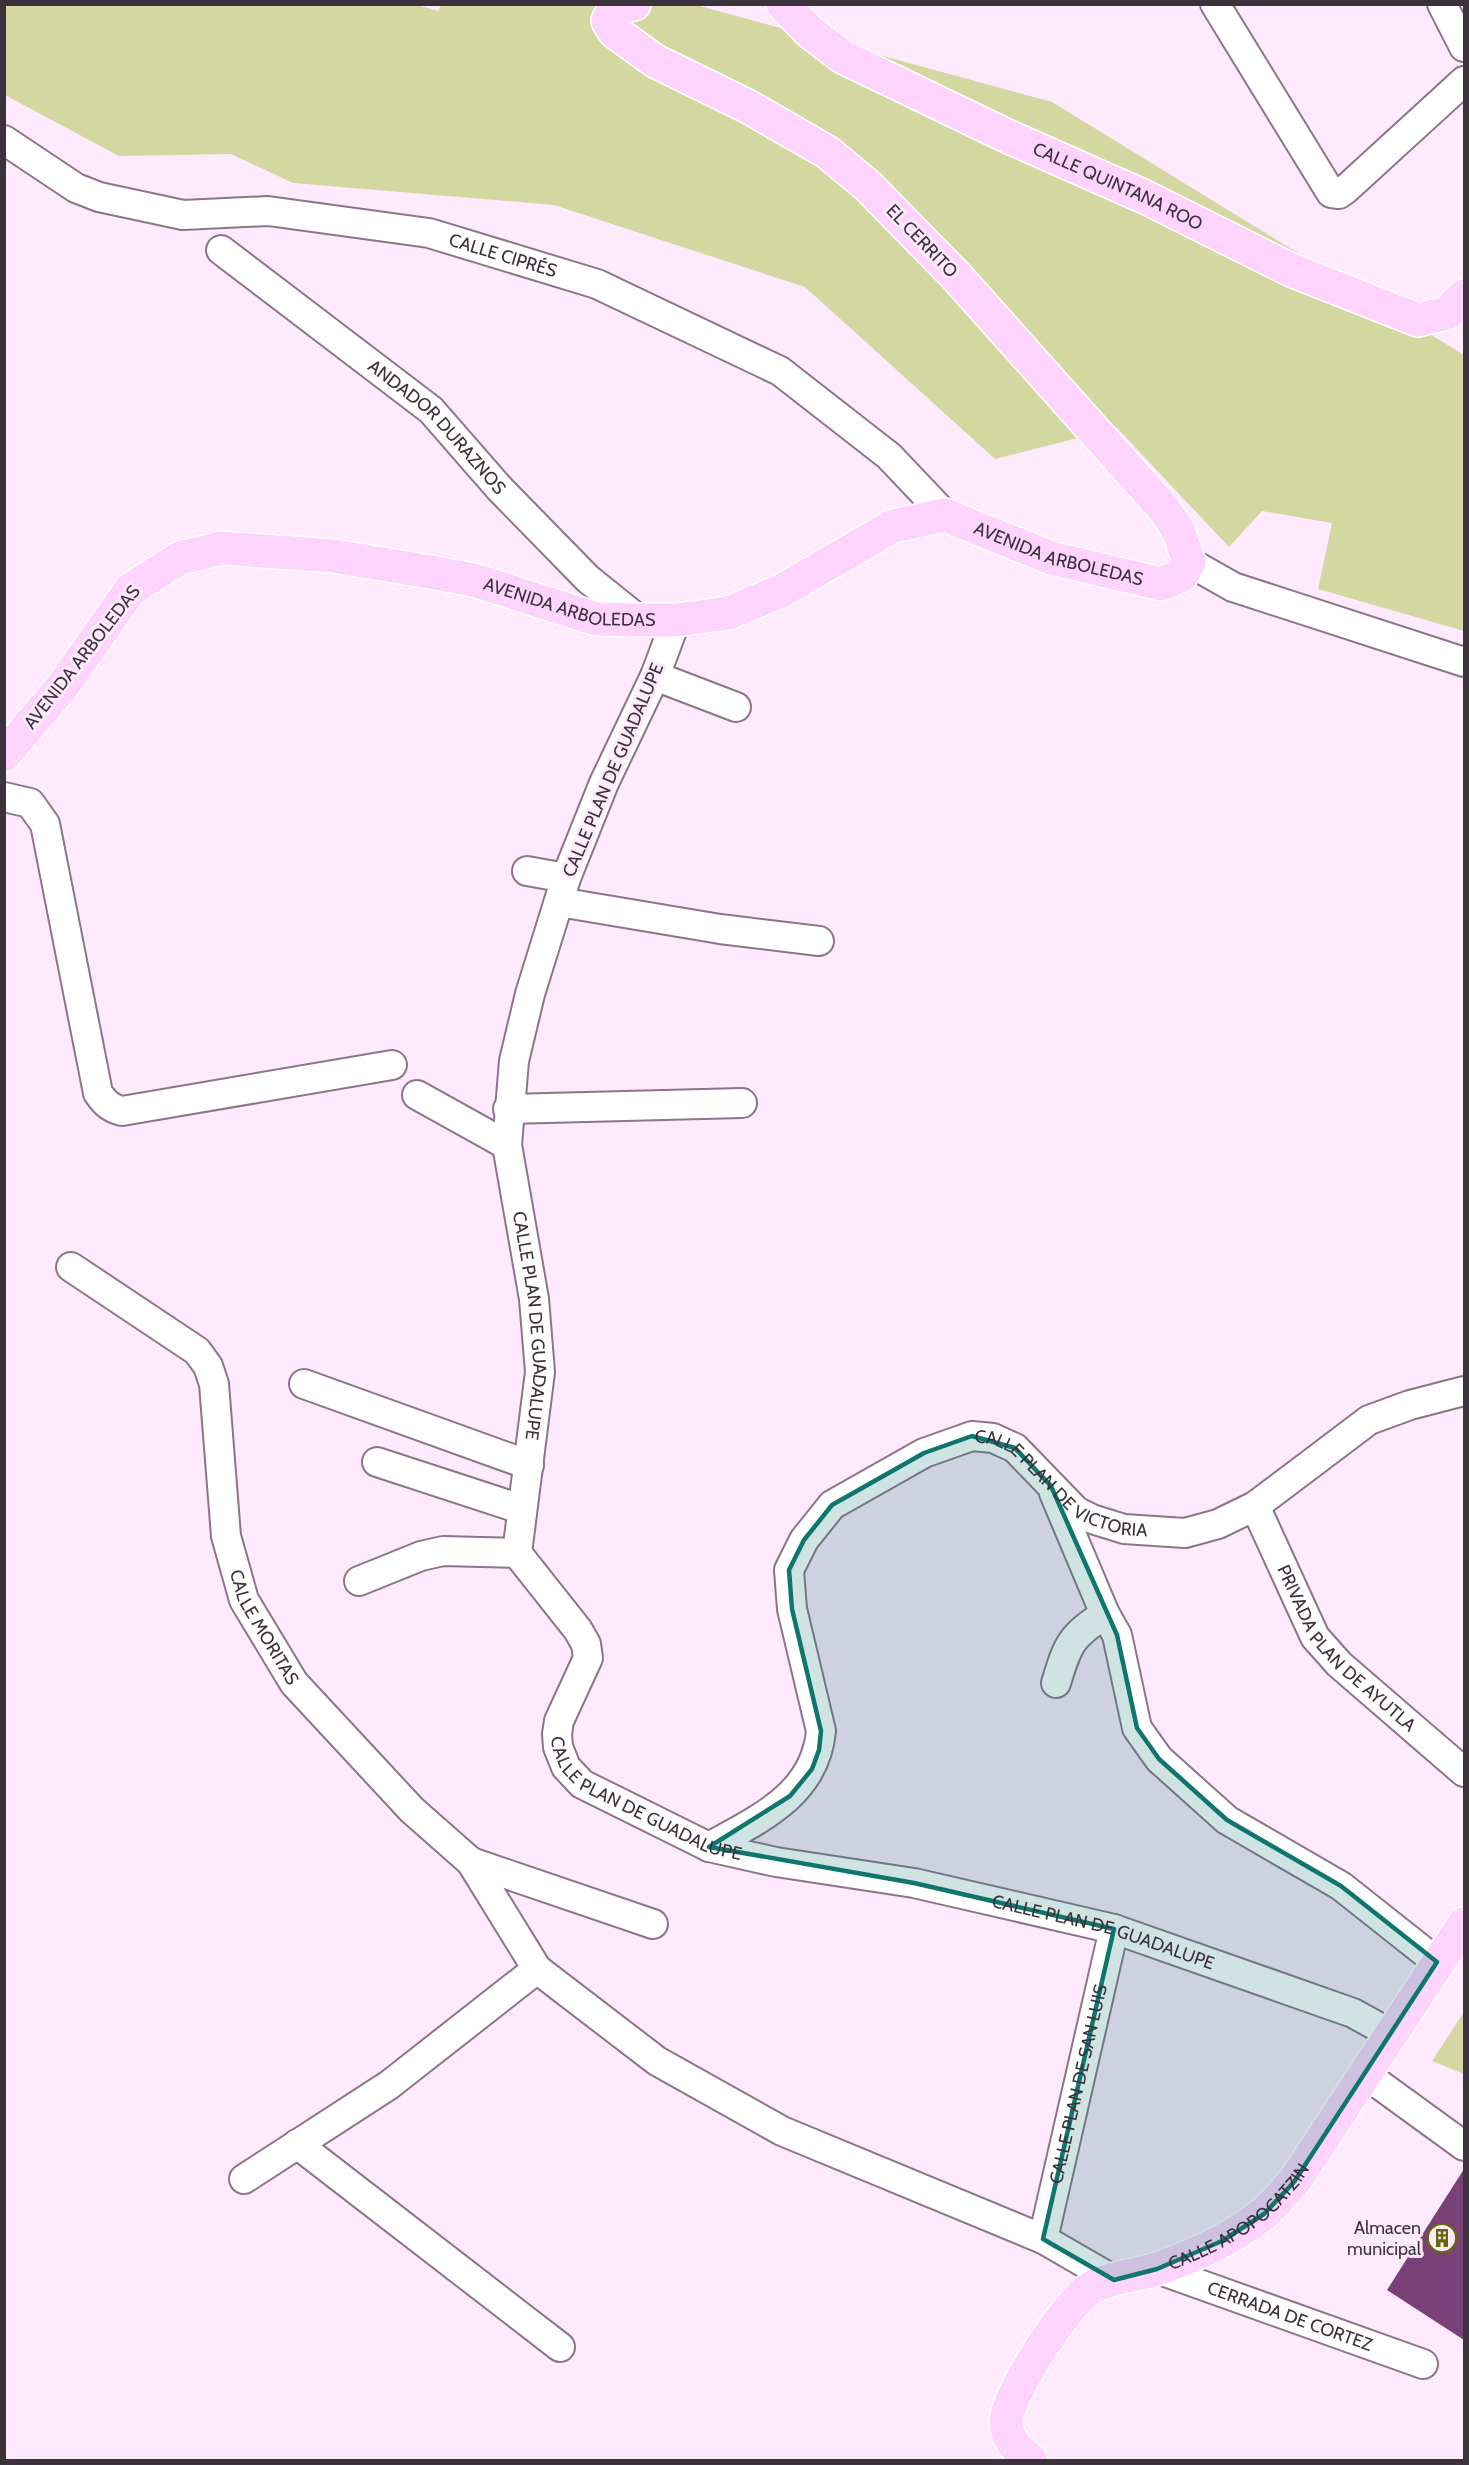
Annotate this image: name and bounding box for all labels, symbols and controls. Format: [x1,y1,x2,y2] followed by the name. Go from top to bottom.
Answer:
[1029,138,1206,235] street label: CALLE QUINTANA ROO
[882,200,962,282] street label: EL CERRITO
[446,229,560,282] street label: CALLE CIPRÉS
[364,355,511,499] street label: ANDADOR DURAZNOS
[971,517,1146,590] street label: AVENIDA ARBOLEDAS
[481,573,655,631] street label: AVENIDA ARBOLEDAS
[19,581,145,733] street label: AVENIDA ARBOLEDAS
[558,660,668,880] street label: CALLE PLAN DE GUADALUPE
[508,1210,551,1441] street label: CALLE PLAN DE GUADALUPE
[974,1425,1148,1542] street label: CALLE PLAN DE VICTORIA
[1272,1561,1420,1736] street label: PRIVADA PLAN DE AYUTLA
[225,1567,304,1689] street label: CALLE MORITAS
[546,1736,744,1865] street label: CALLE PLAN DE GUADALUPE
[990,1890,1217,1974] street label: CALLE PLAN DE GUADALUPE
[1045,1982,1112,2186] street label: CALLE PLAN DE SAN LUIS
[1165,2159,1314,2275] street label: CALLE APOPOCATZIN
[1347,2217,1422,2260] place label: Almacen municipal
[1426,2222,1458,2254] building icon: Almacen municipal
[1204,2277,1375,2356] street label: CERRADA DE CORTEZ

